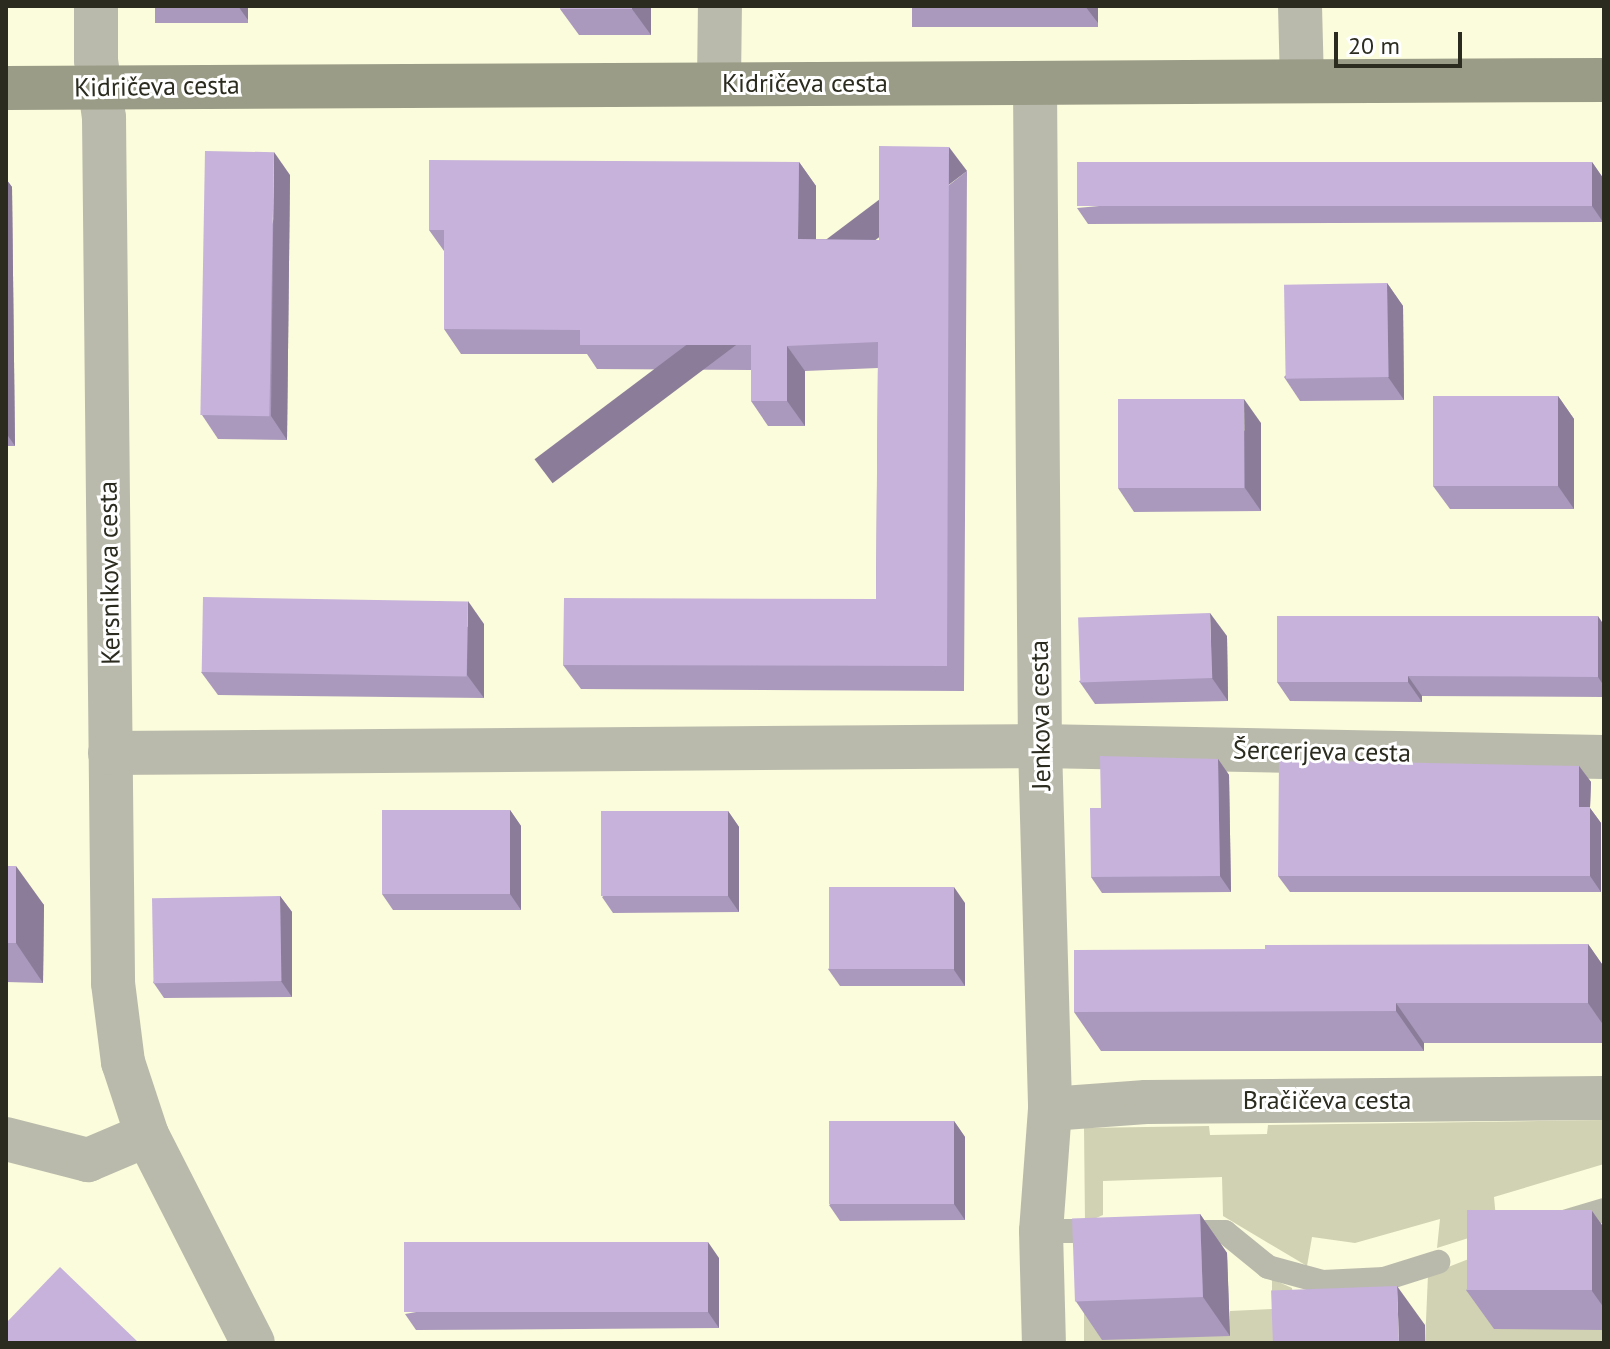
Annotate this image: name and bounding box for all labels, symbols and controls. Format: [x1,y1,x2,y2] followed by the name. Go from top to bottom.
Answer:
[1338,16,1466,66] scale bar
[1348,30,1400,61] text: 20 m
[722,67,888,99] street label: Kidričeva cesta
[74,69,240,103] street label: Kidričeva cesta
[92,481,126,665] street label: Kersnikova cesta
[1023,640,1057,790] street label: Jenkova cesta
[1233,734,1411,768] street label: Šercerjeva cesta
[1243,1084,1411,1116] street label: Bračičeva cesta

